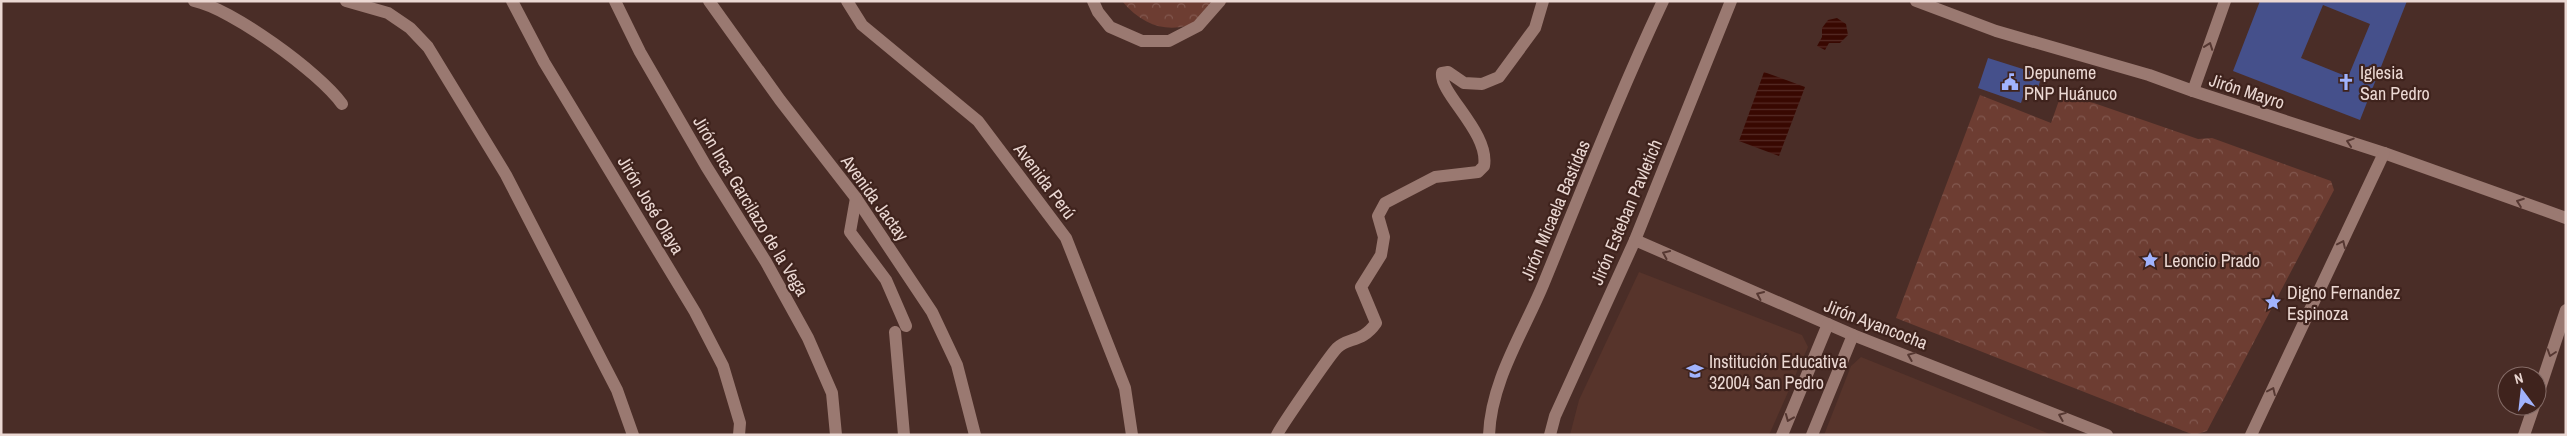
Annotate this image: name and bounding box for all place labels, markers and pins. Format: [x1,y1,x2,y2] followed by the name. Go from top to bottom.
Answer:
[2024,60,2117,106] place label: Depuneme PNP Huánuco
[2360,60,2430,106] place label: Iglesia San Pedro
[2000,72,2020,92] public building icon: Depuneme PNP Huánuco
[2336,72,2356,92] church icon: Iglesia San Pedro
[2164,248,2260,273] place label: Leoncio Prado
[2140,250,2160,270] place icon: Leoncio Prado
[2287,280,2400,326] place label: Digno Fernandez Espinoza
[2263,292,2283,312] place icon: Digno Fernandez Espinoza
[1709,349,1847,395] place label: Institución Educativa 32004 San Pedro
[1685,361,1705,381] school or university icon: Institución Educativa 32004 San Pedro

